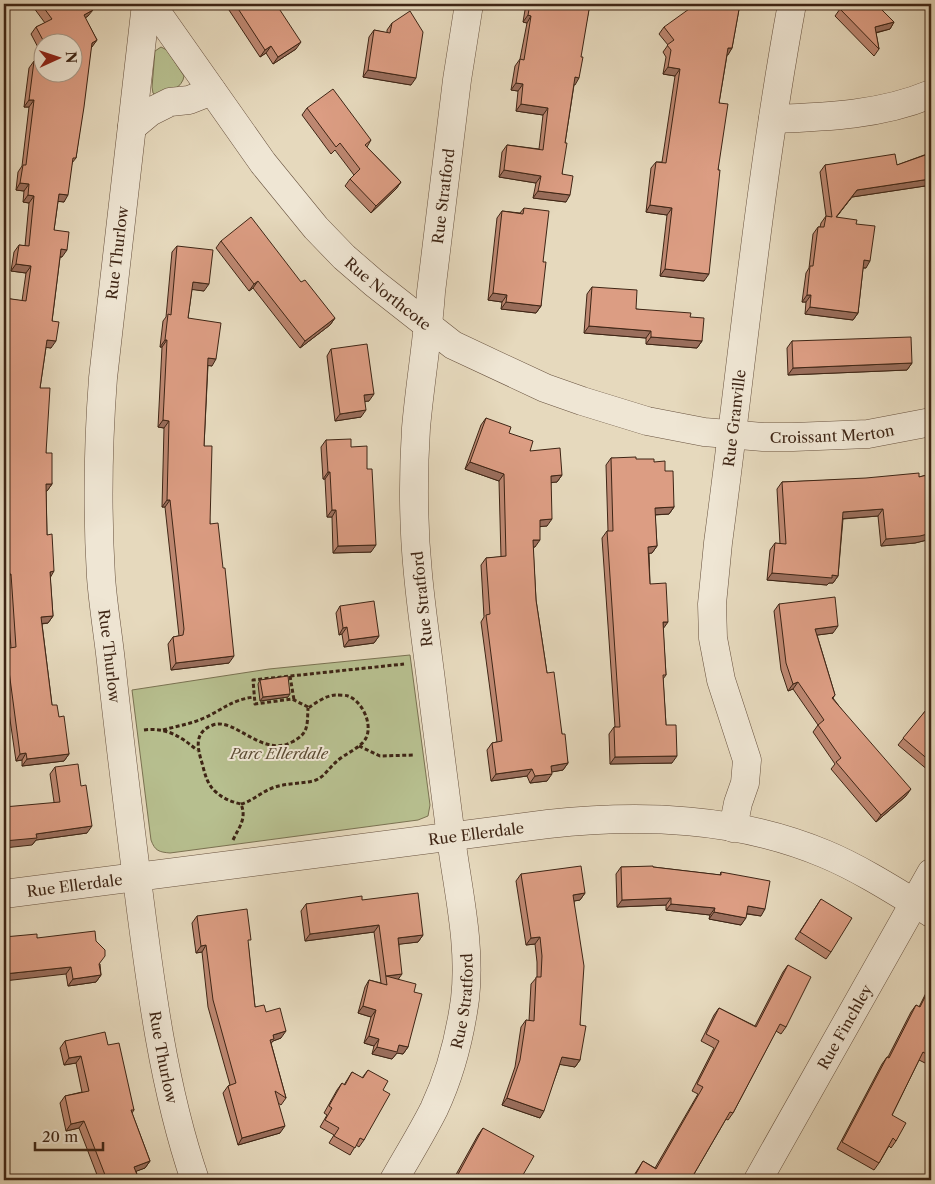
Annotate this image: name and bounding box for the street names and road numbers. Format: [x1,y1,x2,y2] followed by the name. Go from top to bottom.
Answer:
[427,147,458,245] street label: Rue Stratford
[102,205,132,301] street label: Rue Thurlow
[341,253,435,334] street label: Rue Northcote
[718,368,749,468] street label: Rue Granville
[770,420,896,447] street label: Croissant Merton
[408,550,436,648] street label: Rue Stratford
[95,608,125,704] street label: Rue Thurlow
[427,818,525,849] street label: Rue Ellerdale
[25,869,123,901] street label: Rue Ellerdale
[446,953,476,1051] street label: Rue Stratford
[813,980,876,1072] street label: Rue Finchley
[146,1009,182,1106] street label: Rue Thurlow

